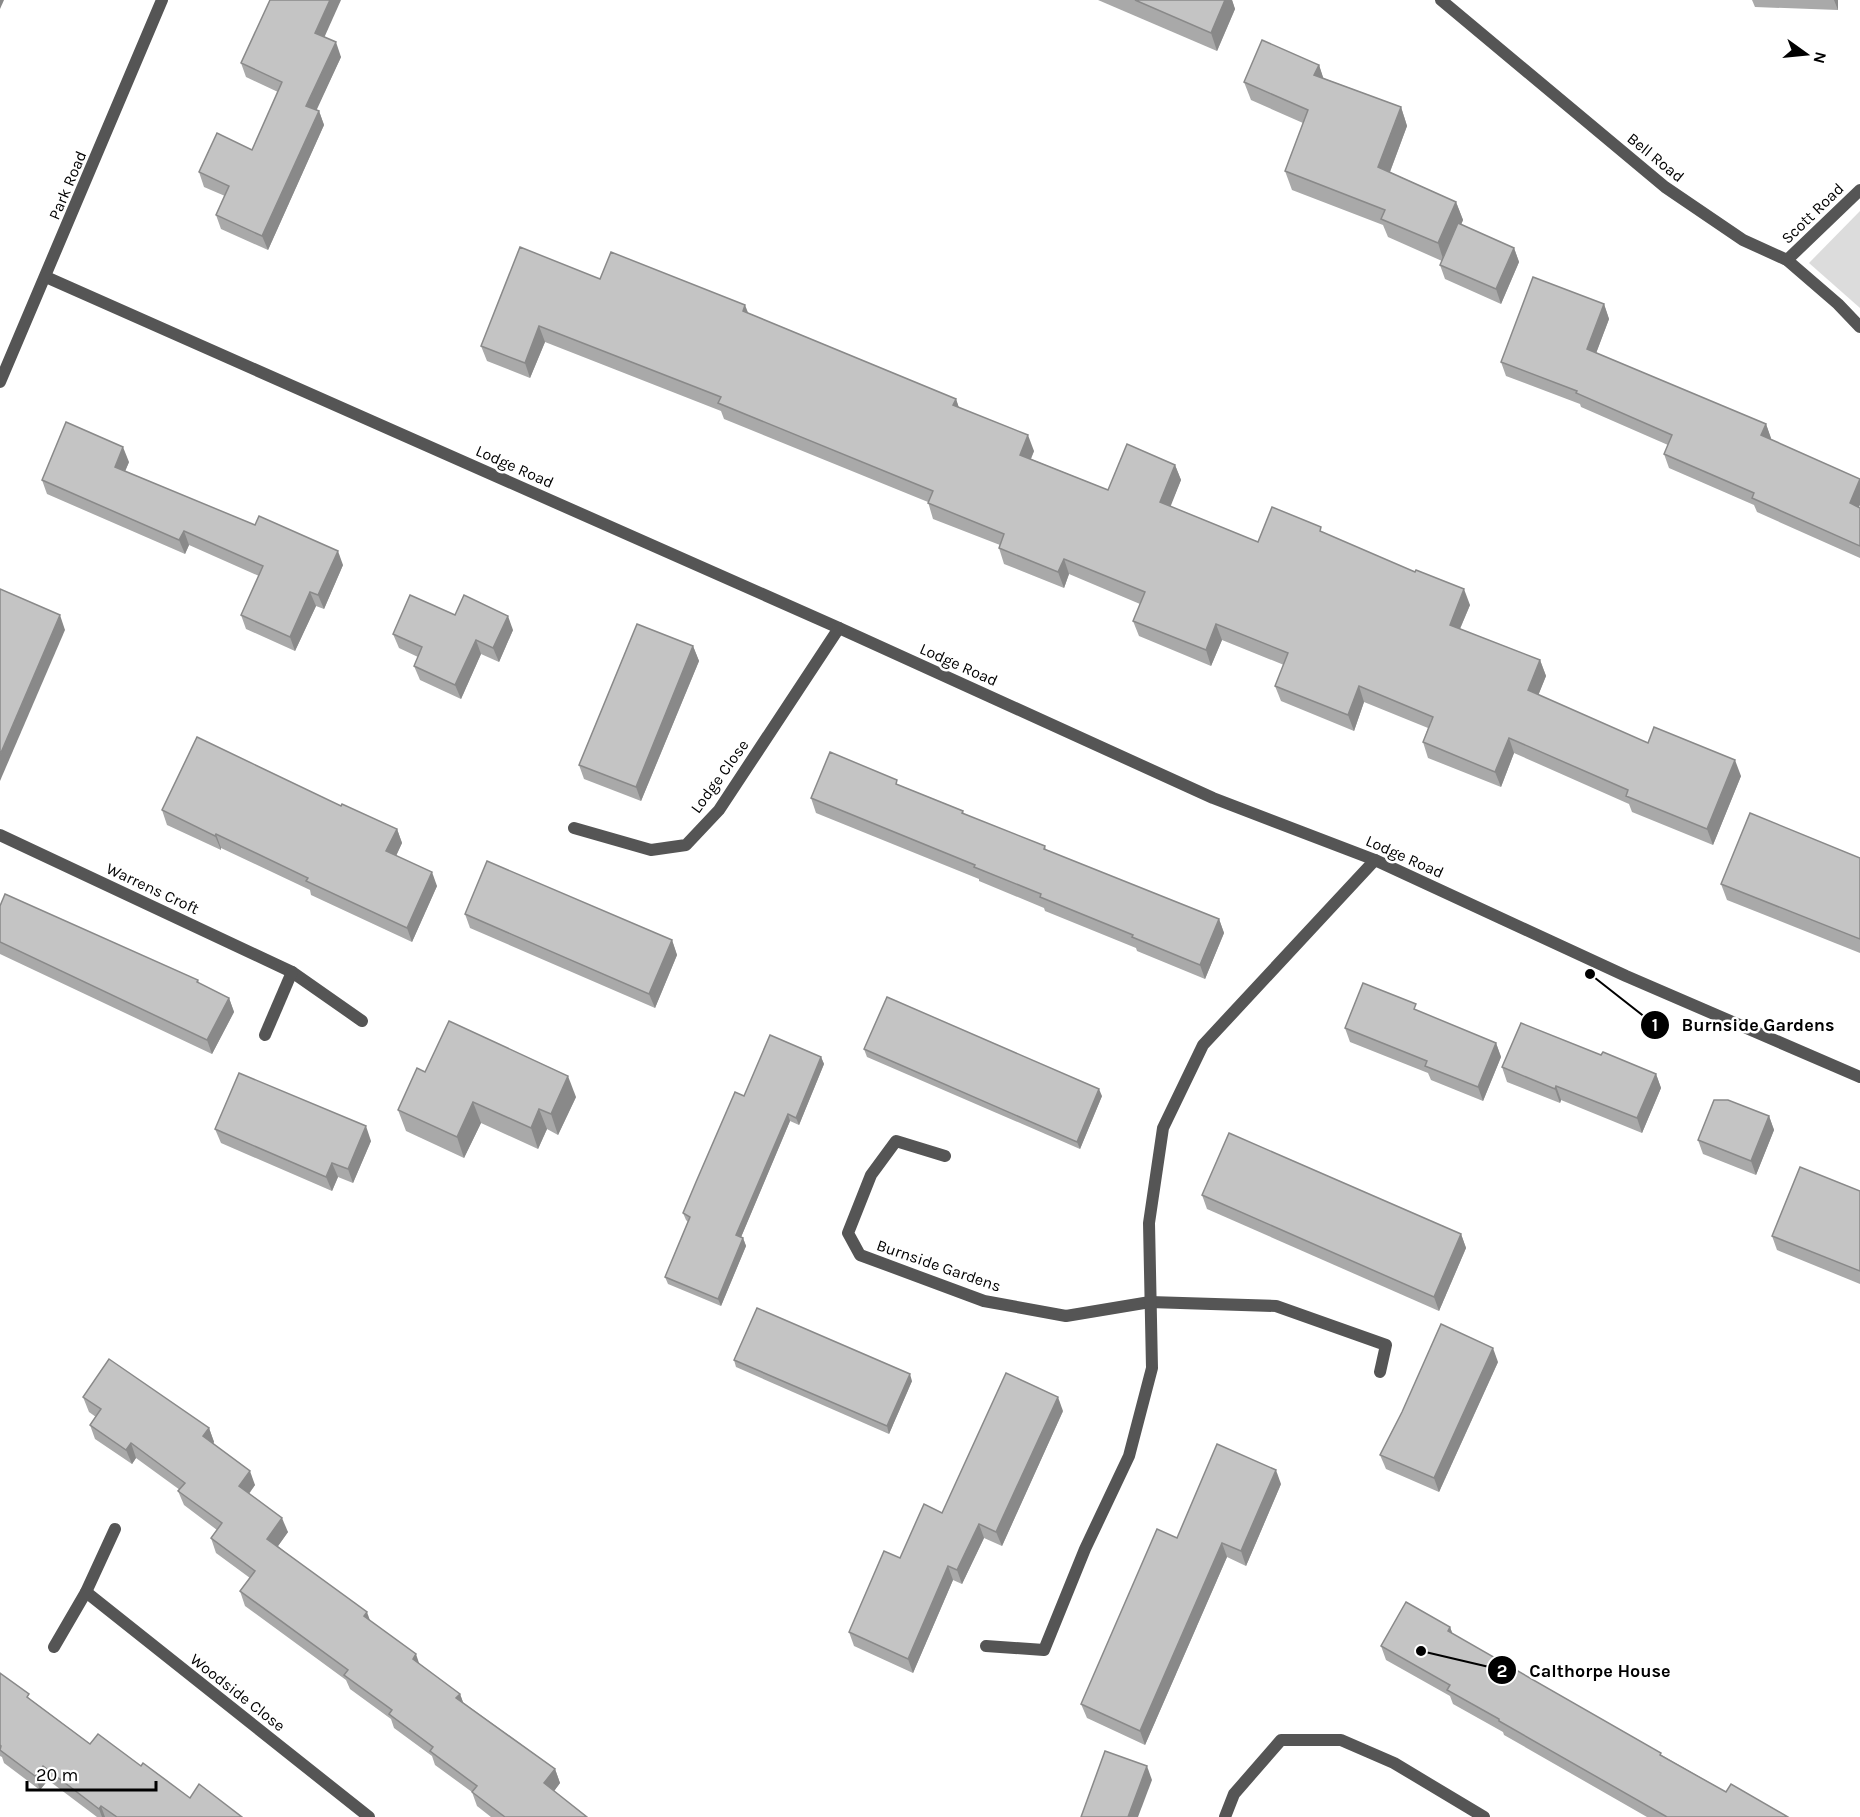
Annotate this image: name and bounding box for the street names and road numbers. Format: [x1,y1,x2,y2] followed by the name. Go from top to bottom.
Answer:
[1623,129,1688,186] street label: Bell Road
[44,148,90,223] street label: Park Road
[1777,179,1847,248] street label: Scott Road
[473,441,557,492] street label: Lodge Road
[917,639,1001,690] street label: Lodge Road
[686,736,752,817] street label: Lodge Close
[1363,831,1447,882] street label: Lodge Road
[103,859,202,918] street label: Warrens Croft
[874,1235,1004,1296] street label: Burnside Gardens
[186,1649,289,1735] street label: Woodside Close

